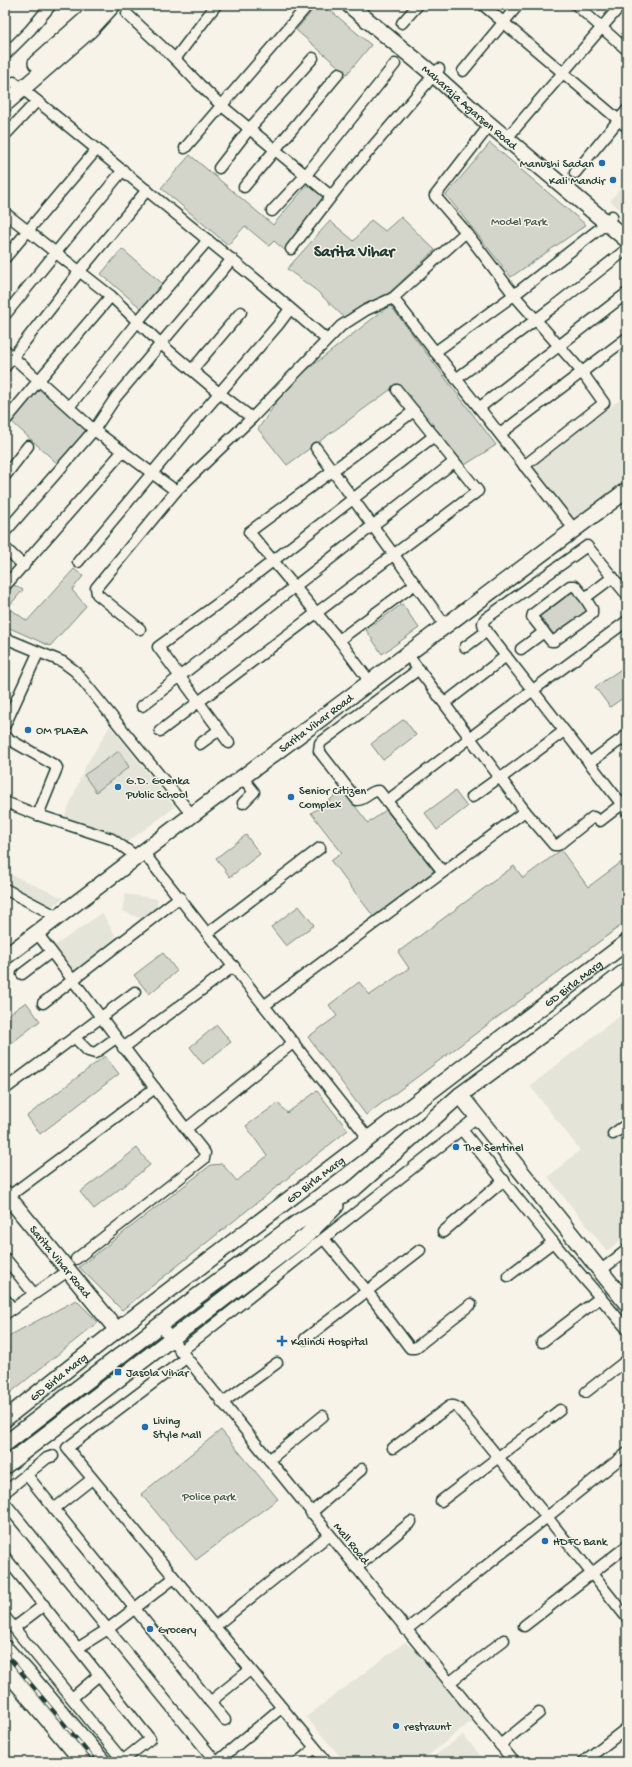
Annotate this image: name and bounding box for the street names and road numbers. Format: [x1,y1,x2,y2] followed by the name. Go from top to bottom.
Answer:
[418,63,520,154] street label: Maharaja Agarsen Road
[277,691,357,757] street label: Sarita Vihar Road
[542,958,606,1011] street label: GD Birla Marg
[284,1154,348,1207] street label: GD Birla Marg
[25,1223,93,1302] street label: Sarita Vihar Road
[28,1351,91,1405] street label: GD Birla Marg
[329,1521,372,1569] street label: Mall Road

